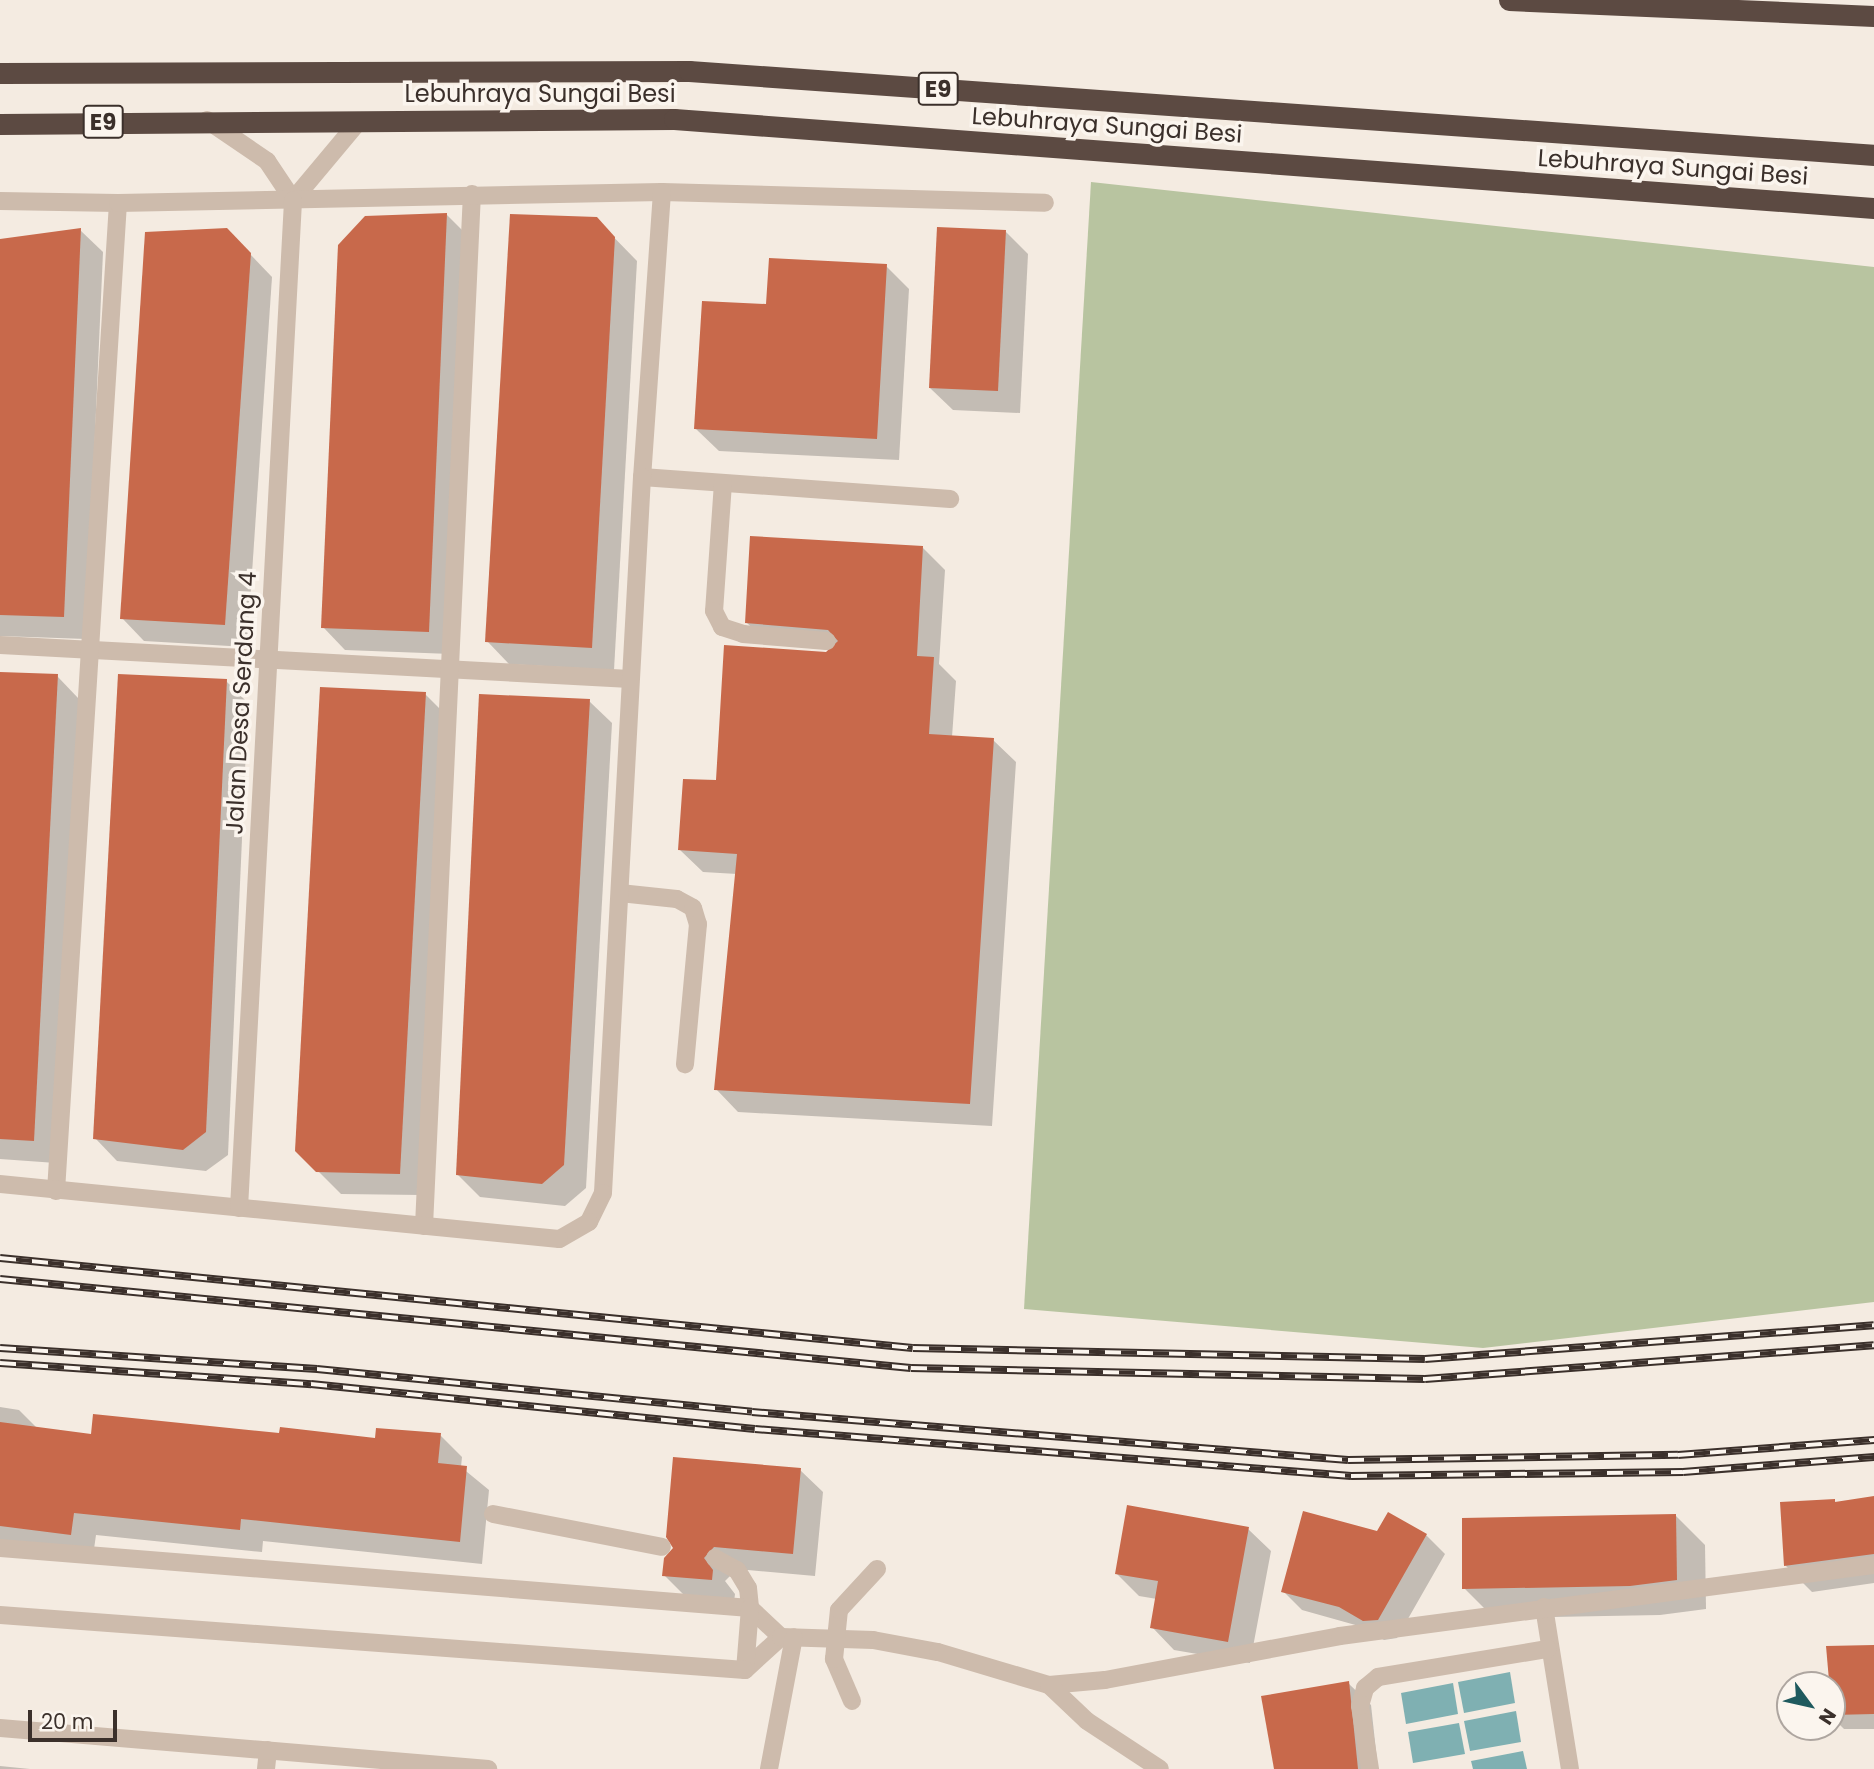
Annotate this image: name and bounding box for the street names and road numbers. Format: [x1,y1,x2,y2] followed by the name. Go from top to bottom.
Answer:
[917,69,959,108] road number: E9
[404,80,676,108] street label: Lebuhraya Sungai Besi
[971,101,1243,149] street label: Lebuhraya Sungai Besi
[82,102,124,141] road number: E9
[1537,143,1809,191] street label: Lebuhraya Sungai Besi
[220,571,262,835] street label: Jalan Desa Serdang 4

